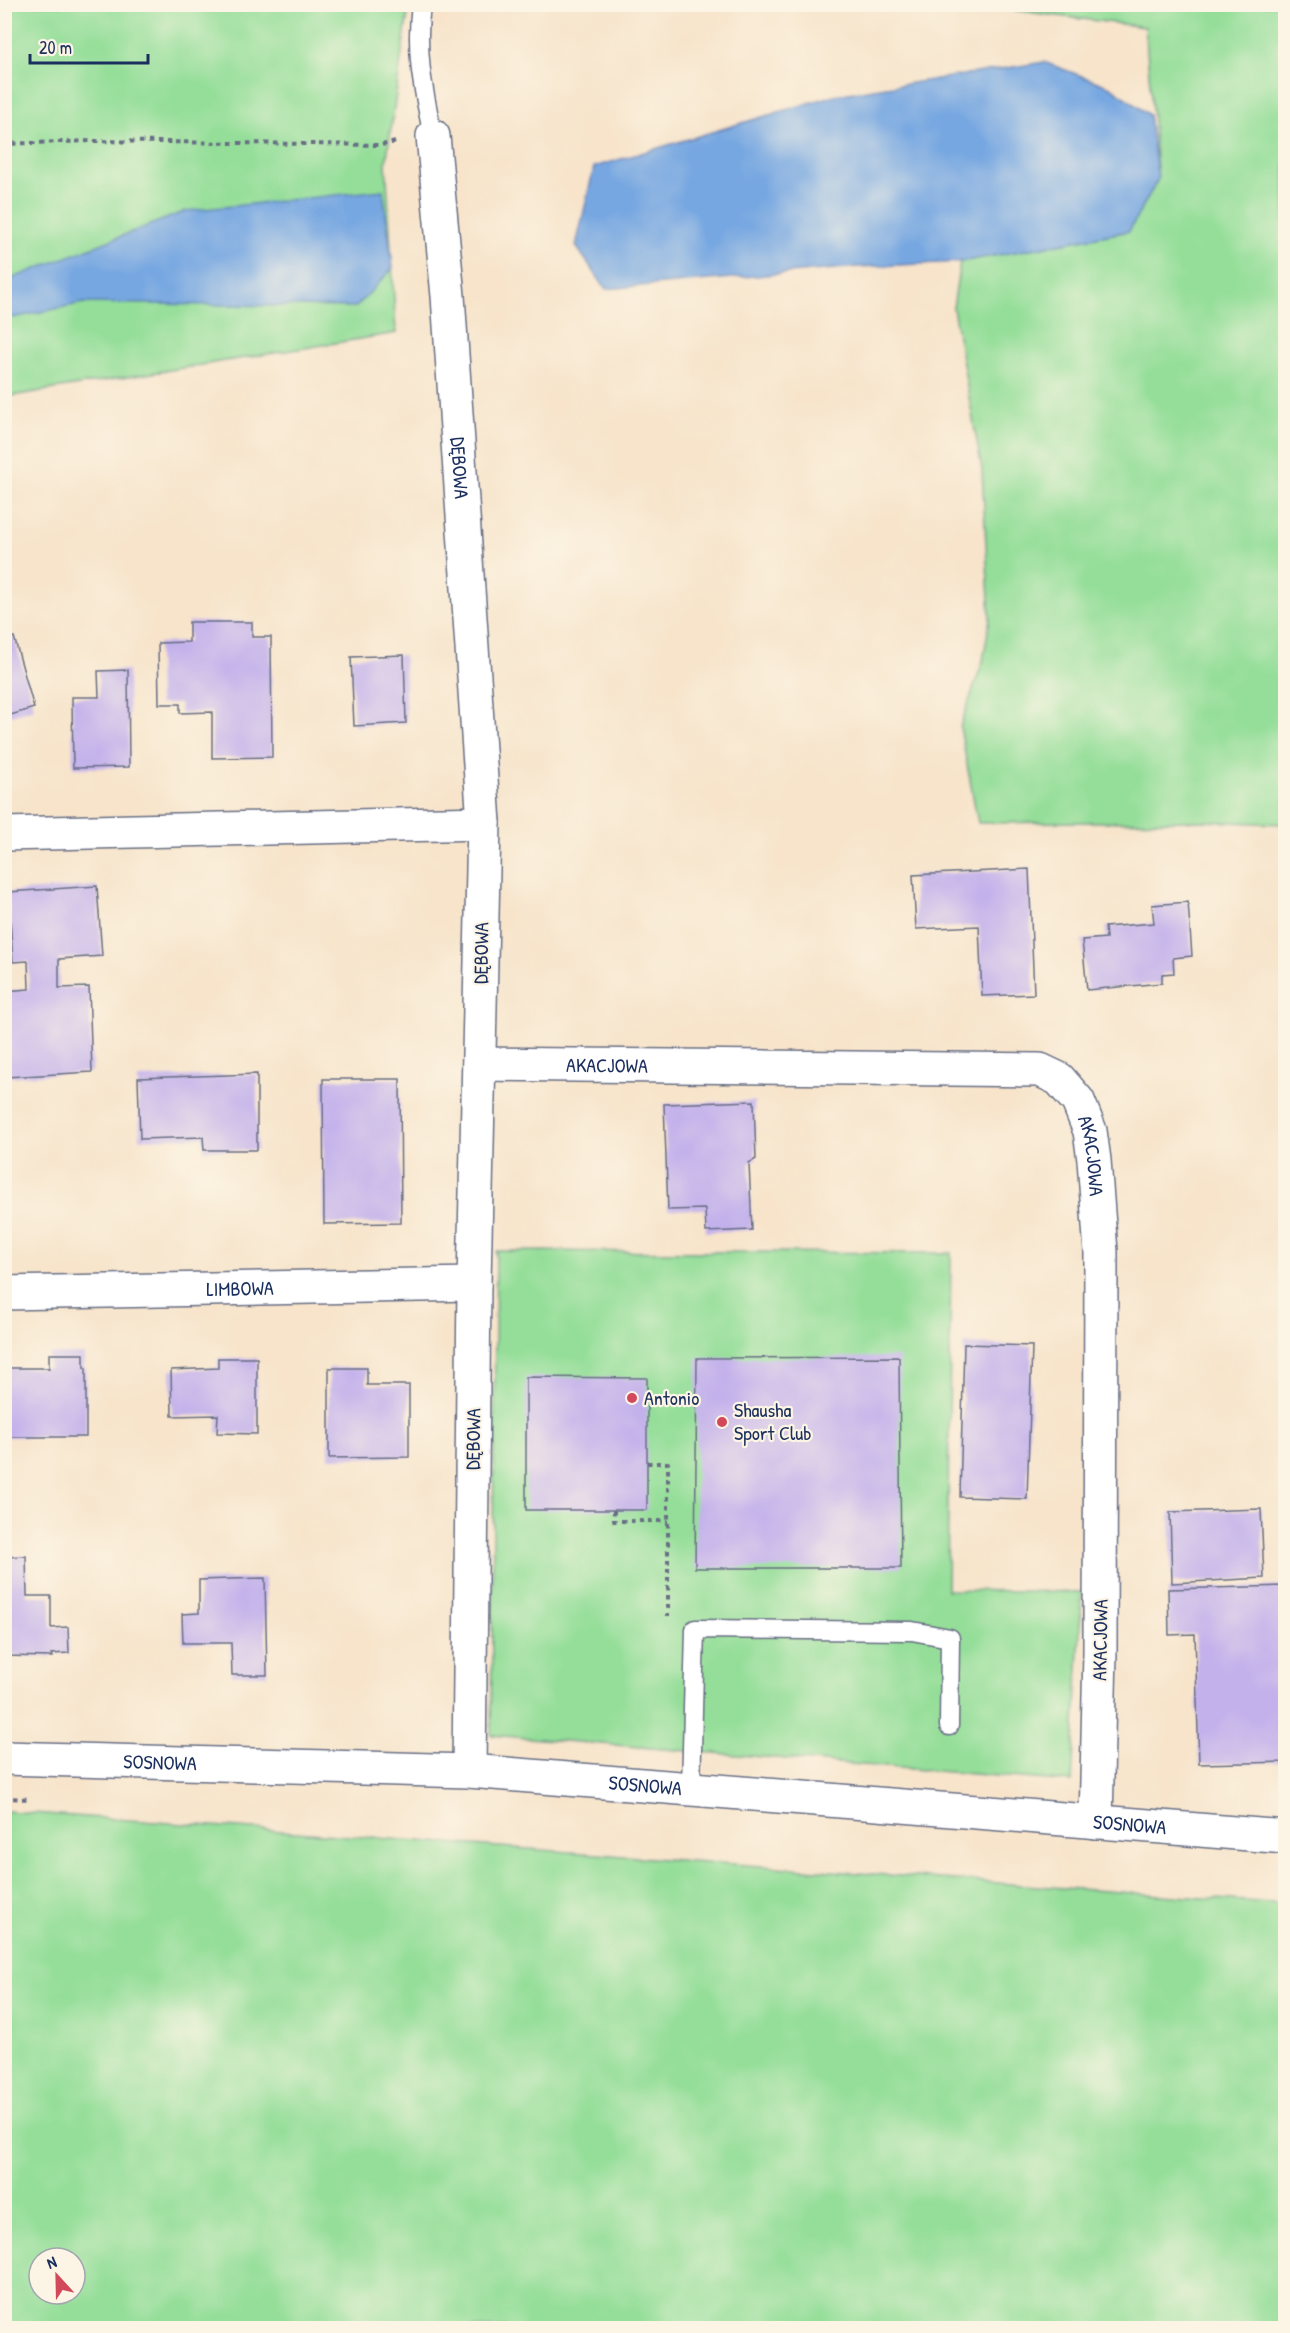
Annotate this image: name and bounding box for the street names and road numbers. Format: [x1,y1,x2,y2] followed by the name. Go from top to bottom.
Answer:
[445,436,476,500] street label: DĘBOWA
[466,922,495,984] street label: DĘBOWA
[566,1051,648,1079] street label: AKACJOWA
[1072,1111,1111,1197] street label: AKACJOWA
[206,1274,274,1302] street label: LIMBOWA
[458,1408,487,1470] street label: DĘBOWA
[1085,1599,1114,1681] street label: AKACJOWA
[123,1747,197,1776] street label: SOSNOWA
[608,1768,683,1801] street label: SOSNOWA
[1092,1807,1168,1840] street label: SOSNOWA

